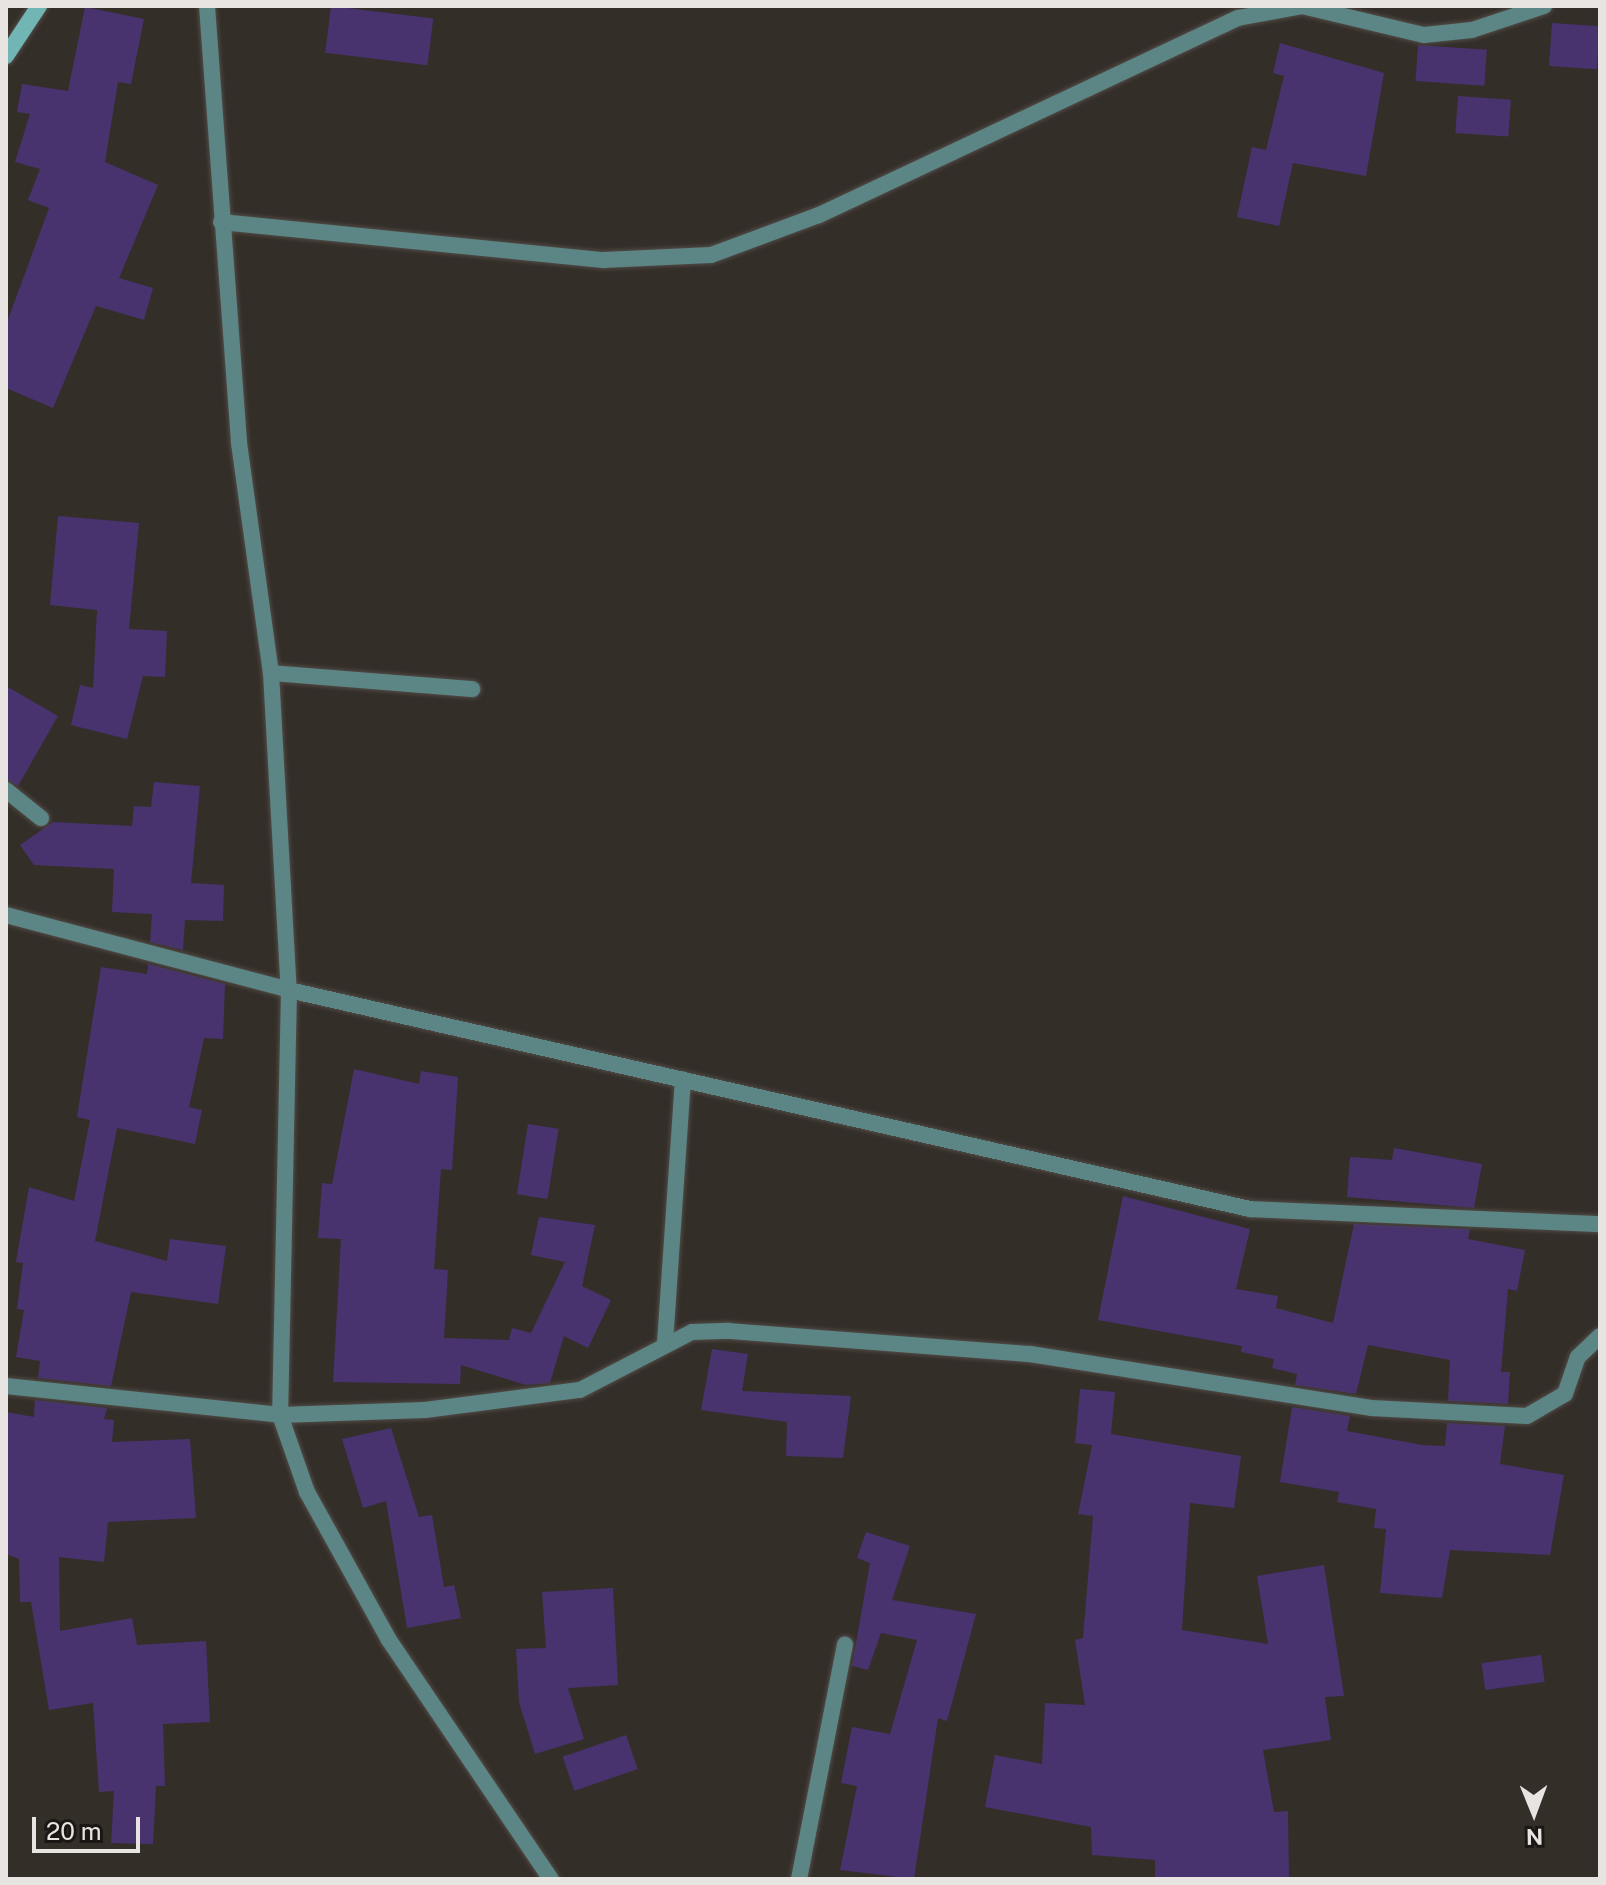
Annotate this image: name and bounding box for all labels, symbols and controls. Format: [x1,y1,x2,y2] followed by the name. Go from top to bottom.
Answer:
[1494,1773,1574,1853] north arrow
[36,1801,144,1851] scale bar
[46,1817,102,1845] text: 20 m
[1526,1824,1543,1850] text: N

